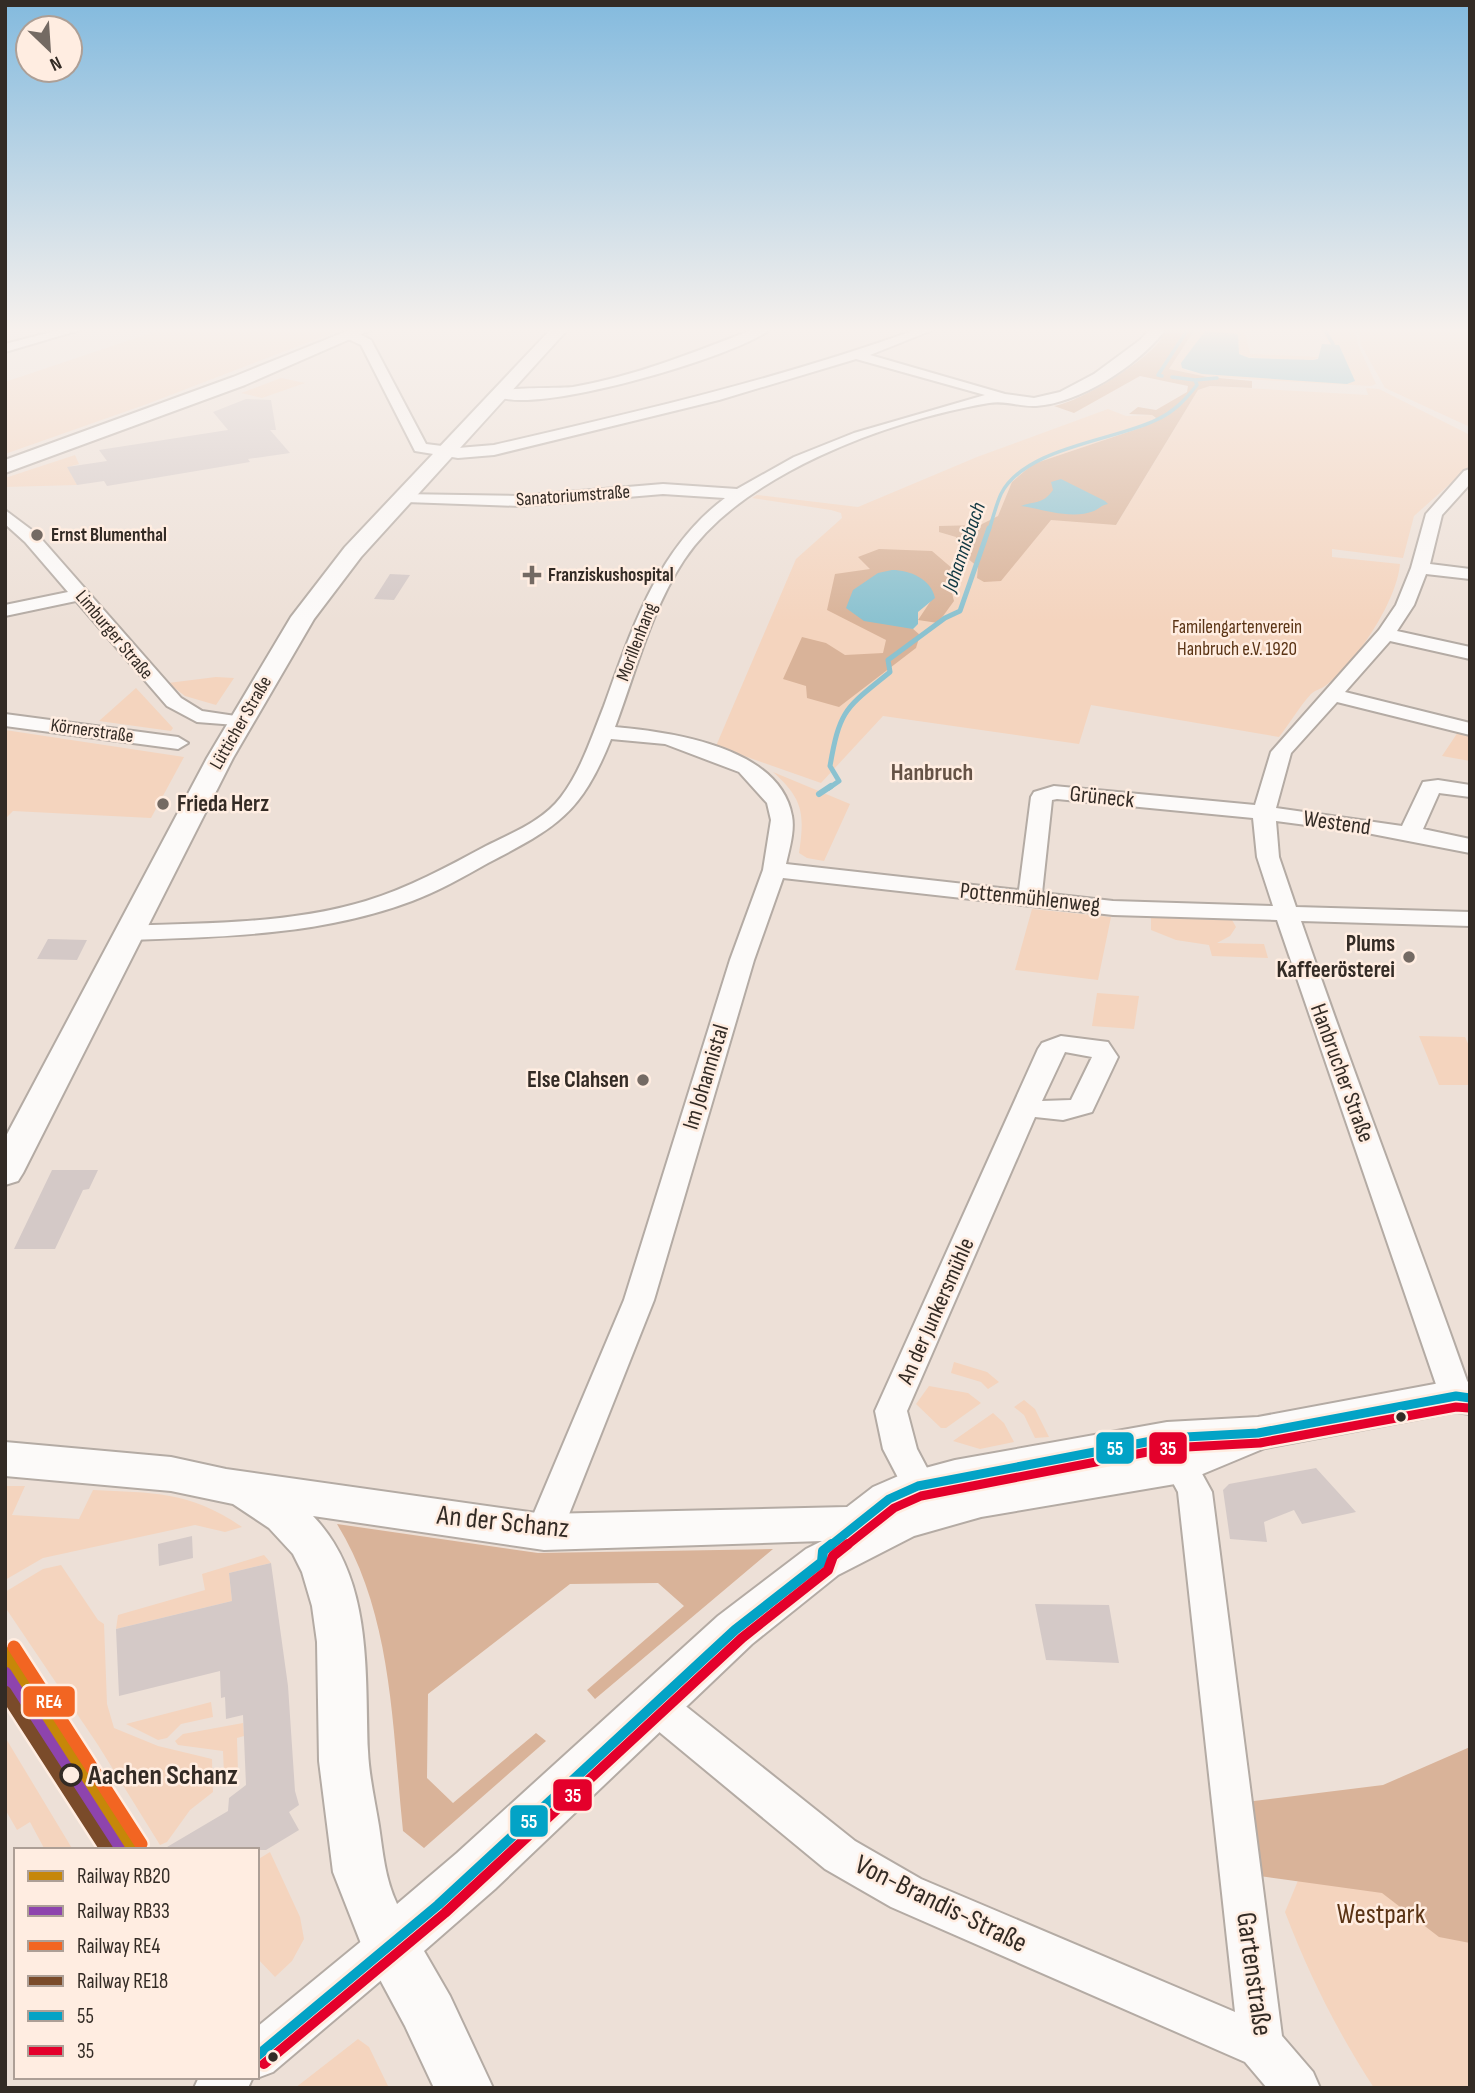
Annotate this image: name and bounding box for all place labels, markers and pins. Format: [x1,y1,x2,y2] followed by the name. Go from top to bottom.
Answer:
[51,524,167,547] place label: Ernst Blumenthal
[29,527,45,543] marker: Ernst Blumenthal
[548,564,674,587] place label: Franziskushospital
[522,565,542,585] marker: Franziskushospital
[177,790,269,818] place label: Frieda Herz
[155,796,171,812] marker: Frieda Herz
[1276,930,1395,984] place label: Plums Kaffeerösterei
[1401,949,1417,965] marker: Plums Kaffeerösterei
[527,1066,629,1094] place label: Else Clahsen
[635,1072,651,1088] marker: Else Clahsen
[1394,1410,1408,1424] unlabelled marker
[87,1759,238,1792] place label: Aachen Schanz
[60,1764,82,1786] marker: Aachen Schanz
[266,2050,280,2064] unlabelled marker

